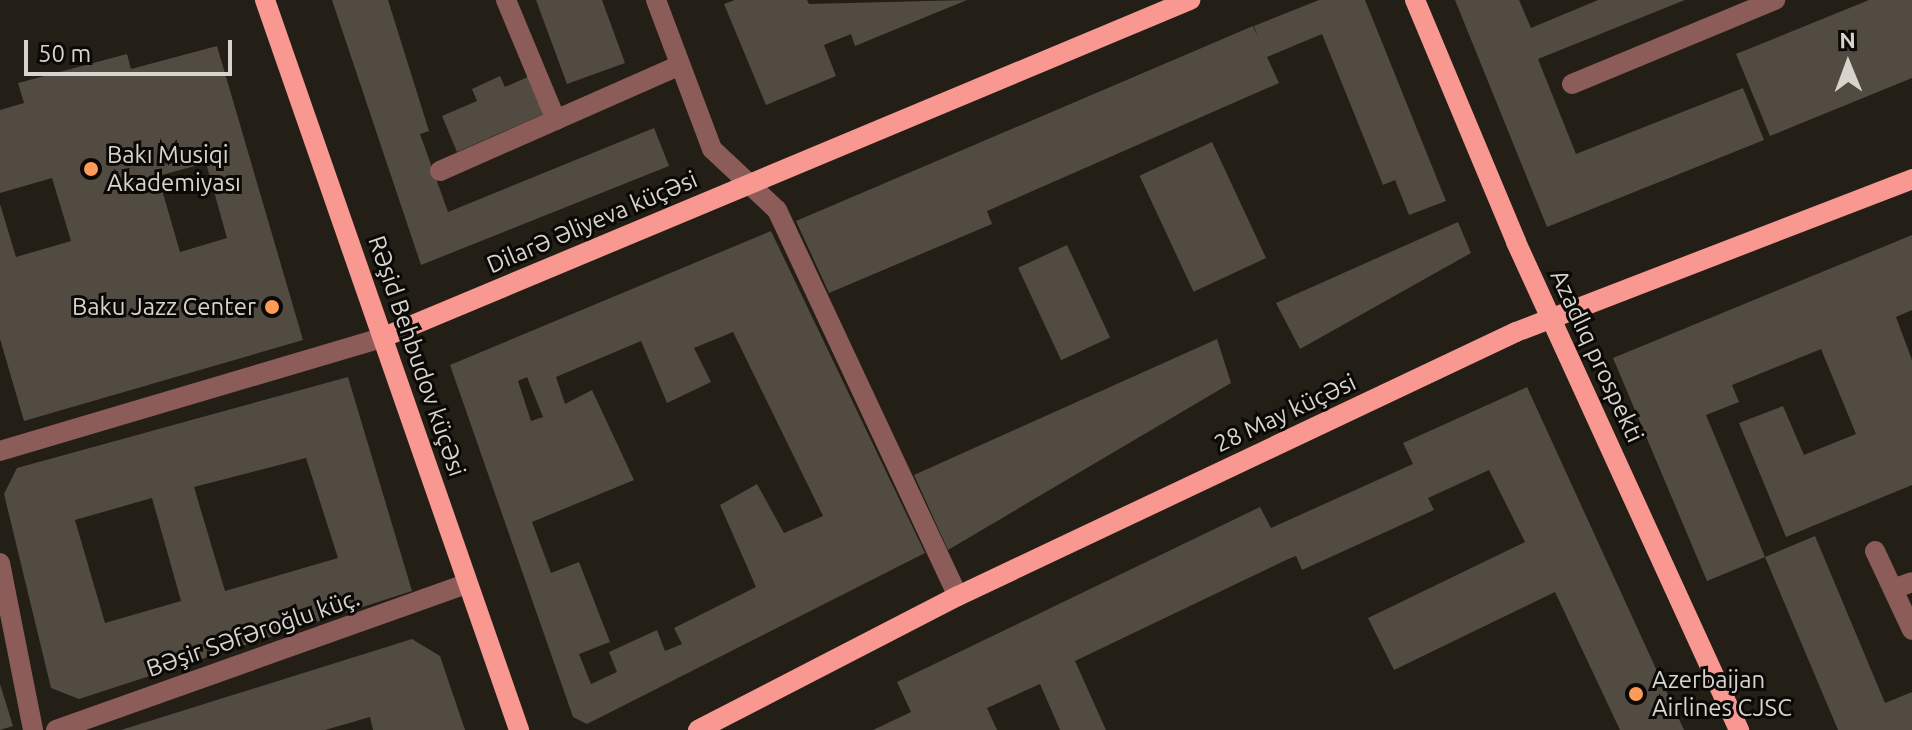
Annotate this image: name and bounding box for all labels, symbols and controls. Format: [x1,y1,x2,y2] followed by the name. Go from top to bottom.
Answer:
[28,24,236,74] scale bar
[1808,24,1888,104] north arrow
[1839,27,1856,52] text: N
[38,40,91,67] text: 50 m
[107,141,241,197] place label: Bakı Musiqi Akademiyası
[82,160,100,178] marker: Bakı Musiqi Akademiyası
[482,165,702,279] street label: Dilarə Əliyeva küçəsi
[362,232,472,480] street label: Rəşid Behbudov küçəsi
[1544,265,1650,447] street label: Azadlıq prospekti
[72,293,256,321] place label: Baku Jazz Center
[263,298,281,316] marker: Baku Jazz Center
[1210,368,1360,458] street label: 28 May küçəsi
[143,583,363,683] street label: Bəşir Səfəroğlu küç.
[1652,666,1792,722] place label: Azerbaijan Airlines CJSC
[1627,685,1645,703] marker: Azerbaijan Airlines CJSC

